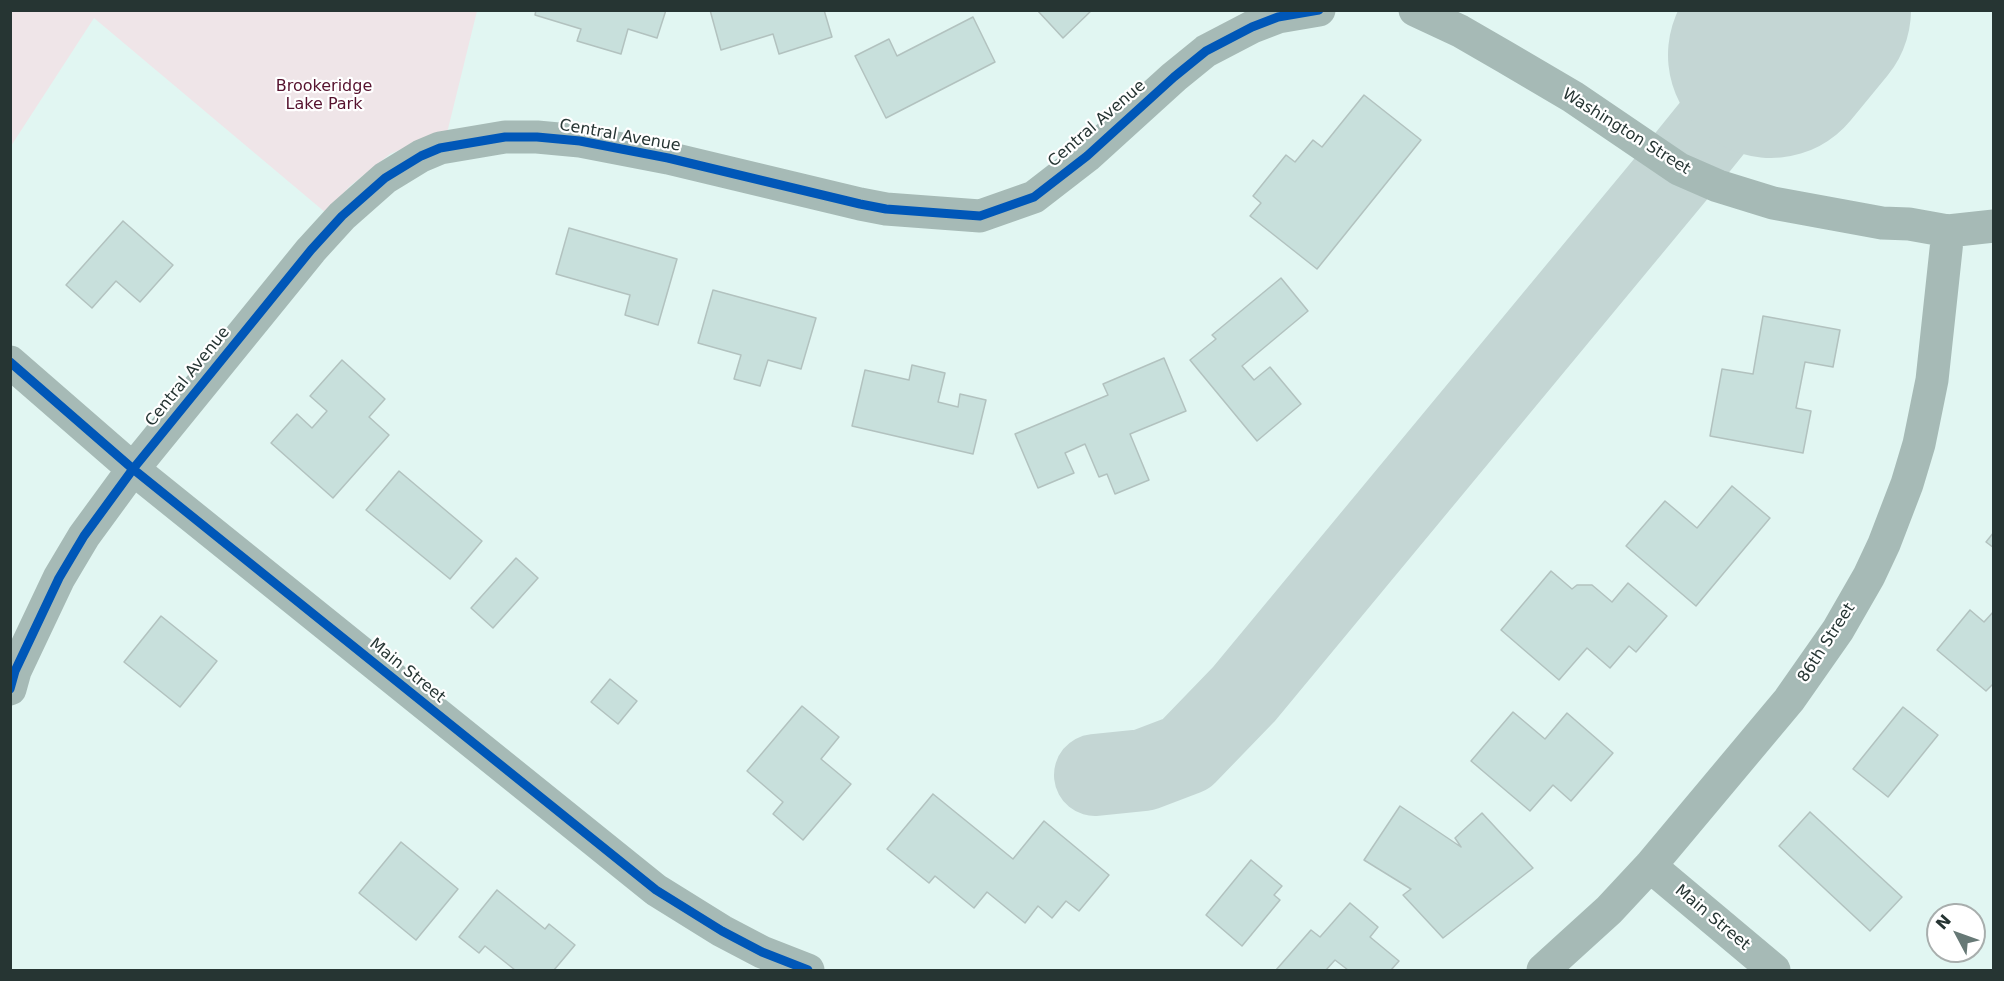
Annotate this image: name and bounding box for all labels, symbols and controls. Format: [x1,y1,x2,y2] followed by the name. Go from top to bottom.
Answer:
[1044,76,1150,172] street label: Central Avenue
[276,77,372,115] park label: Brookeridge Lake Park
[1558,85,1694,179] street label: Washington Street
[558,116,682,156] street label: Central Avenue
[142,323,234,431] street label: Central Avenue
[1794,600,1860,686] street label: 86th Street
[365,635,449,707] street label: Main Street
[1671,881,1753,955] street label: Main Street
[1926,903,1986,963] north arrow
[1932,911,1955,933] text: N

